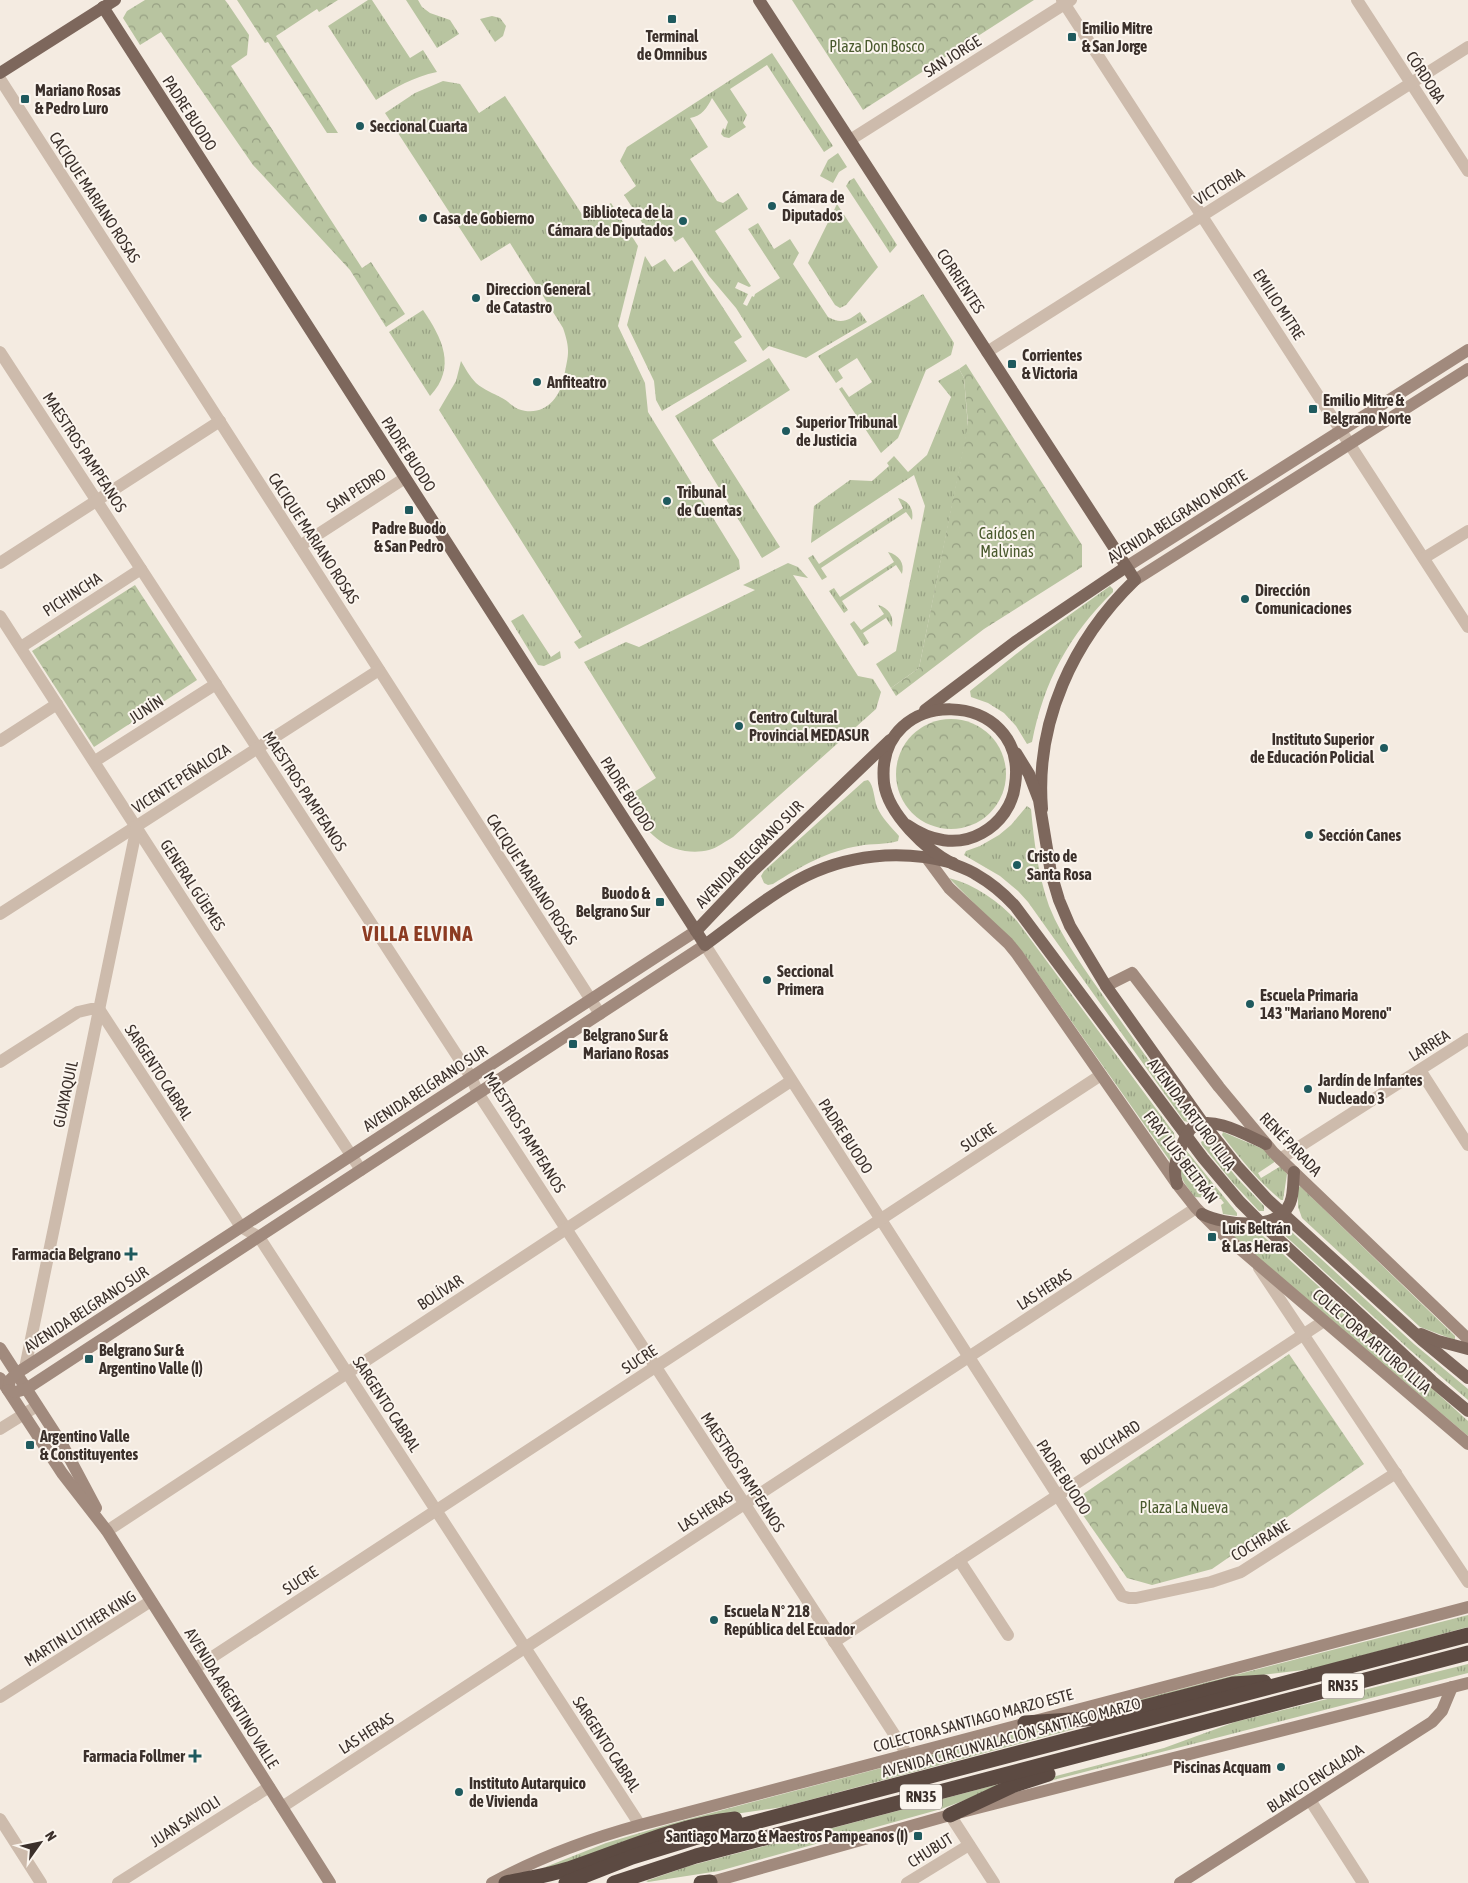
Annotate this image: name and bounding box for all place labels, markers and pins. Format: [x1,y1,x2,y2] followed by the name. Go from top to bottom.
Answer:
[666,13,678,25] marker: Terminal de Omnibus
[1082,19,1153,55] place label: Emilio Mitre & San Jorge
[637,27,707,63] place label: Terminal de Omnibus
[1066,31,1078,43] marker: Emilio Mitre & San Jorge
[35,81,121,117] place label: Mariano Rosas & Pedro Luro
[19,93,31,105] marker: Mariano Rosas & Pedro Luro
[370,117,468,135] place label: Seccional Cuarta
[354,120,366,132] marker: Seccional Cuarta
[782,188,844,224] place label: Cámara de Diputados
[766,200,778,212] marker: Cámara de Diputados
[548,203,673,239] place label: Biblioteca de la Cámara de Diputados
[433,209,535,227] place label: Casa de Gobierno
[417,212,429,224] marker: Casa de Gobierno
[677,215,689,227] marker: Biblioteca de la Cámara de Diputados
[486,280,591,316] place label: Direccion General de Catastro
[470,292,482,304] marker: Direccion General de Catastro
[1022,346,1083,382] place label: Corrientes & Victoria
[1006,358,1018,370] marker: Corrientes & Victoria
[546,373,607,391] place label: Anfiteatro
[531,376,543,388] marker: Anfiteatro
[1323,391,1411,427] place label: Emilio Mitre & Belgrano Norte
[1307,403,1319,415] marker: Emilio Mitre & Belgrano Norte
[796,413,898,449] place label: Superior Tribunal de Justicia
[780,425,792,437] marker: Superior Tribunal de Justicia
[677,483,742,519] place label: Tribunal de Cuentas
[661,495,673,507] marker: Tribunal de Cuentas
[403,504,415,516] marker: Padre Buodo & San Pedro
[372,519,447,555] place label: Padre Buodo & San Pedro
[1255,581,1352,617] place label: Dirección Comunicaciones
[1239,593,1251,605] marker: Dirección Comunicaciones
[749,708,869,744] place label: Centro Cultural Provincial MEDASUR
[733,720,745,732] marker: Centro Cultural Provincial MEDASUR
[1250,730,1375,766] place label: Instituto Superior de Educación Policial
[1378,742,1390,754] marker: Instituto Superior de Educación Policial
[1319,826,1402,844] place label: Sección Canes
[1303,829,1315,841] marker: Sección Canes
[1027,847,1092,883] place label: Cristo de Santa Rosa
[1011,859,1023,871] marker: Cristo de Santa Rosa
[576,884,651,920] place label: Buodo & Belgrano Sur
[654,896,666,908] marker: Buodo & Belgrano Sur
[777,962,834,998] place label: Seccional Primera
[761,974,773,986] marker: Seccional Primera
[1260,986,1392,1022] place label: Escuela Primaria 143 "Mariano Moreno"
[1244,998,1256,1010] marker: Escuela Primaria 143 "Mariano Moreno"
[583,1026,669,1062] place label: Belgrano Sur & Mariano Rosas
[567,1038,579,1050] marker: Belgrano Sur & Mariano Rosas
[1317,1071,1423,1107] place label: Jardín de Infantes Nucleado 3
[1302,1083,1314,1095] marker: Jardín de Infantes Nucleado 3
[1222,1219,1291,1255] place label: Luis Beltrán & Las Heras
[1206,1231,1218,1243] marker: Luis Beltrán & Las Heras
[12,1245,121,1263] place label: Farmacia Belgrano
[125,1248,137,1260] marker: Farmacia Belgrano
[98,1341,203,1377] place label: Belgrano Sur & Argentino Valle (I)
[83,1353,95,1365] marker: Belgrano Sur & Argentino Valle (I)
[39,1427,138,1463] place label: Argentino Valle & Constituyentes
[24,1439,36,1451] marker: Argentino Valle & Constituyentes
[724,1602,855,1638] place label: Escuela N° 218 República del Ecuador
[708,1614,720,1626] marker: Escuela N° 218 República del Ecuador
[83,1747,185,1765] place label: Farmacia Follmer
[189,1750,201,1762] marker: Farmacia Follmer
[1173,1758,1271,1776] place label: Piscinas Acquam
[1275,1761,1287,1773] marker: Piscinas Acquam
[469,1774,587,1810] place label: Instituto Autarquico de Vivienda
[453,1786,465,1798] marker: Instituto Autarquico de Vivienda
[666,1827,908,1845] place label: Santiago Marzo & Maestros Pampeanos (I)
[912,1830,924,1842] marker: Santiago Marzo & Maestros Pampeanos (I)

